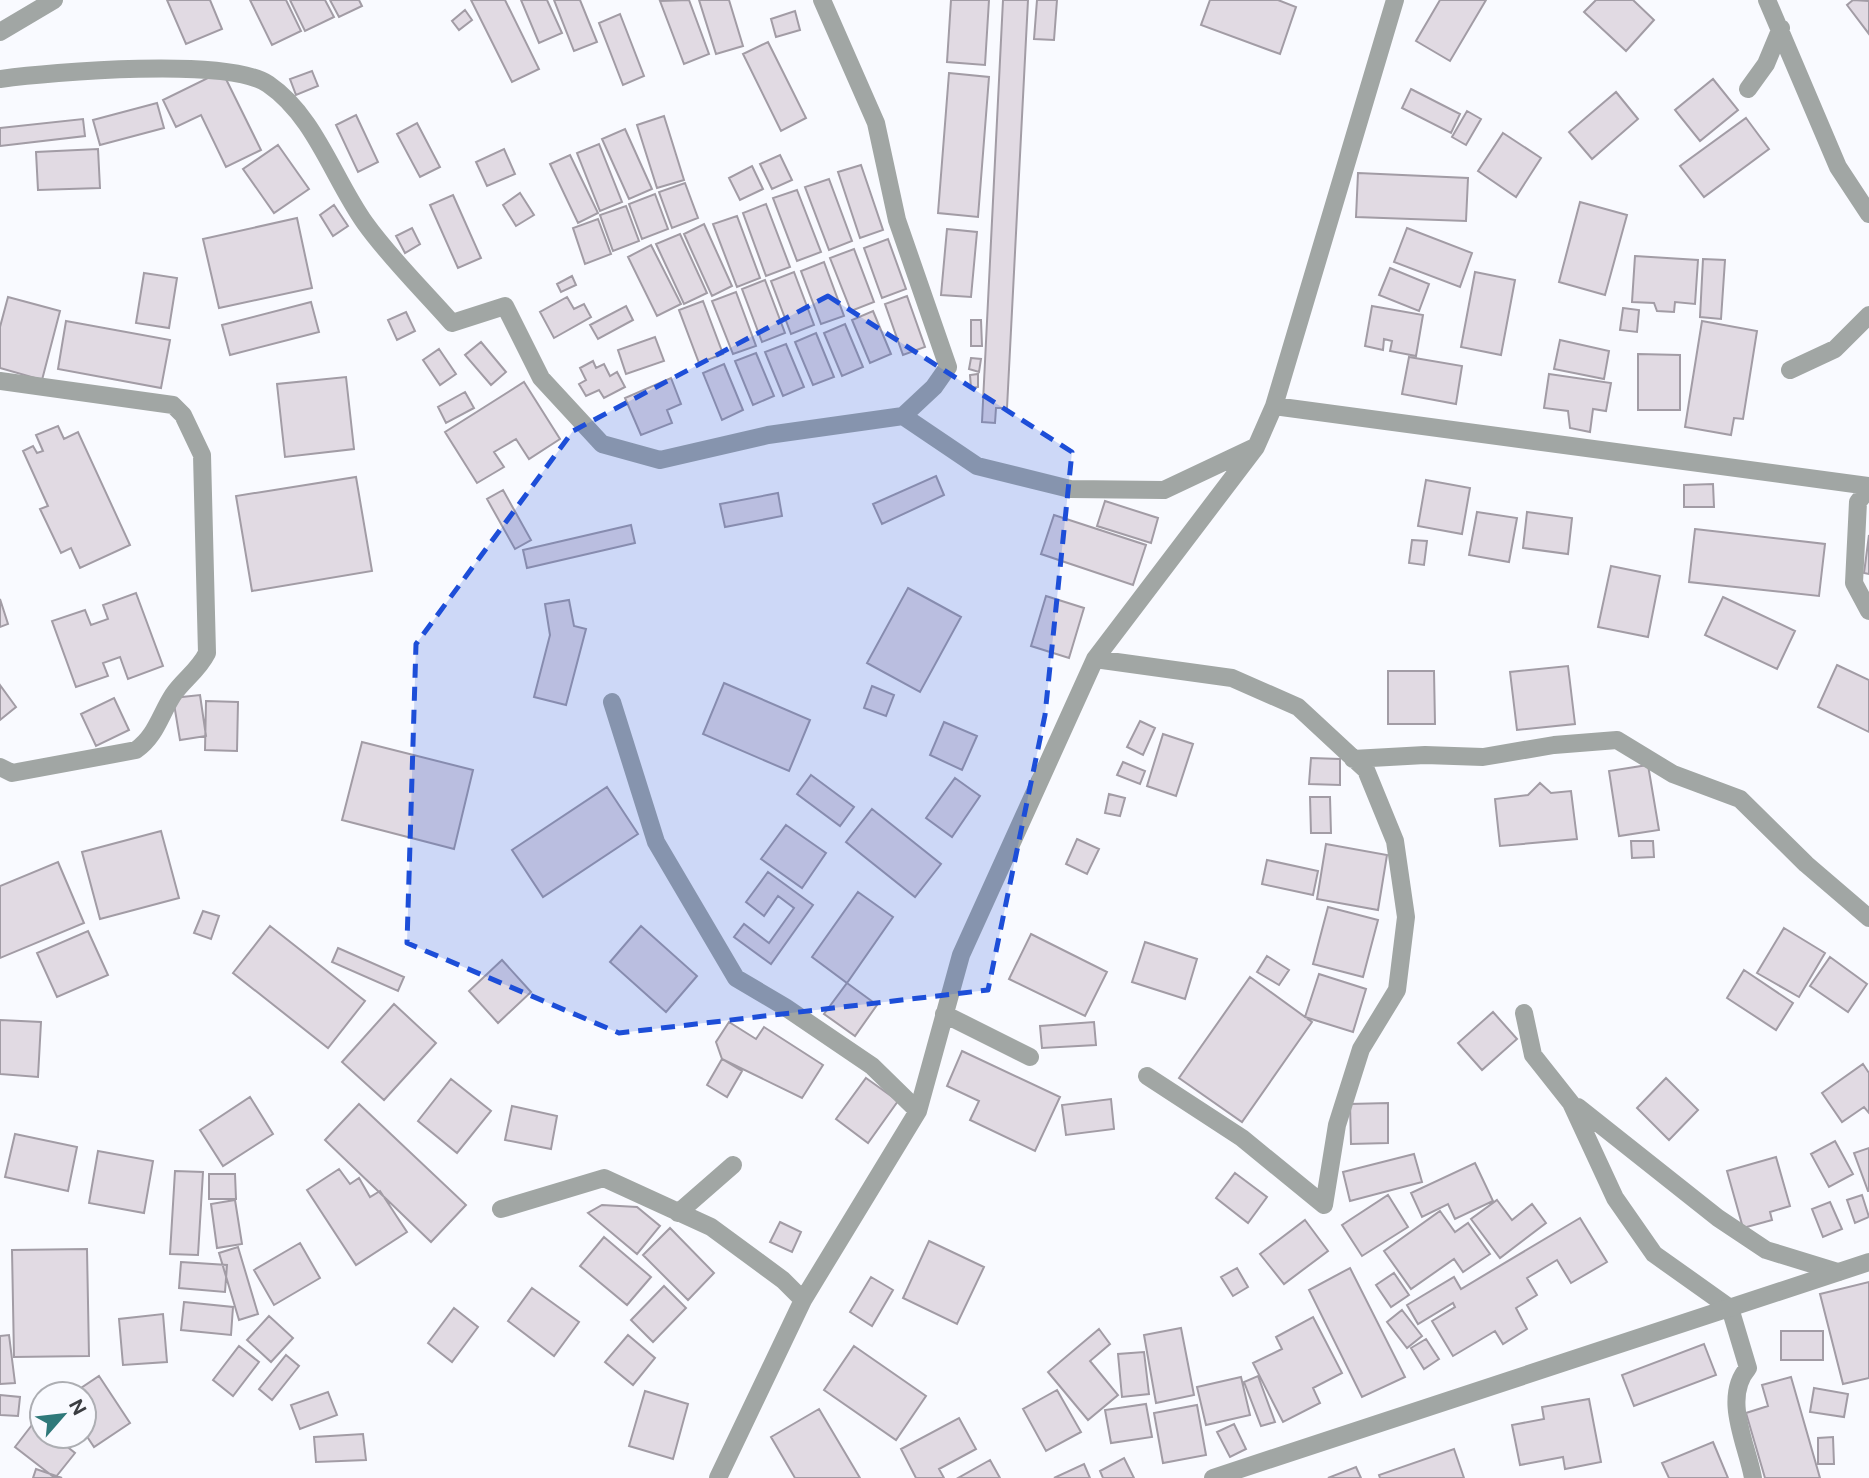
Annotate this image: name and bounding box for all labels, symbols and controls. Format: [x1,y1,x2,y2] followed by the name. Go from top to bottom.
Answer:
[28,1380,98,1450] north arrow
[65,1395,91,1419] text: N

